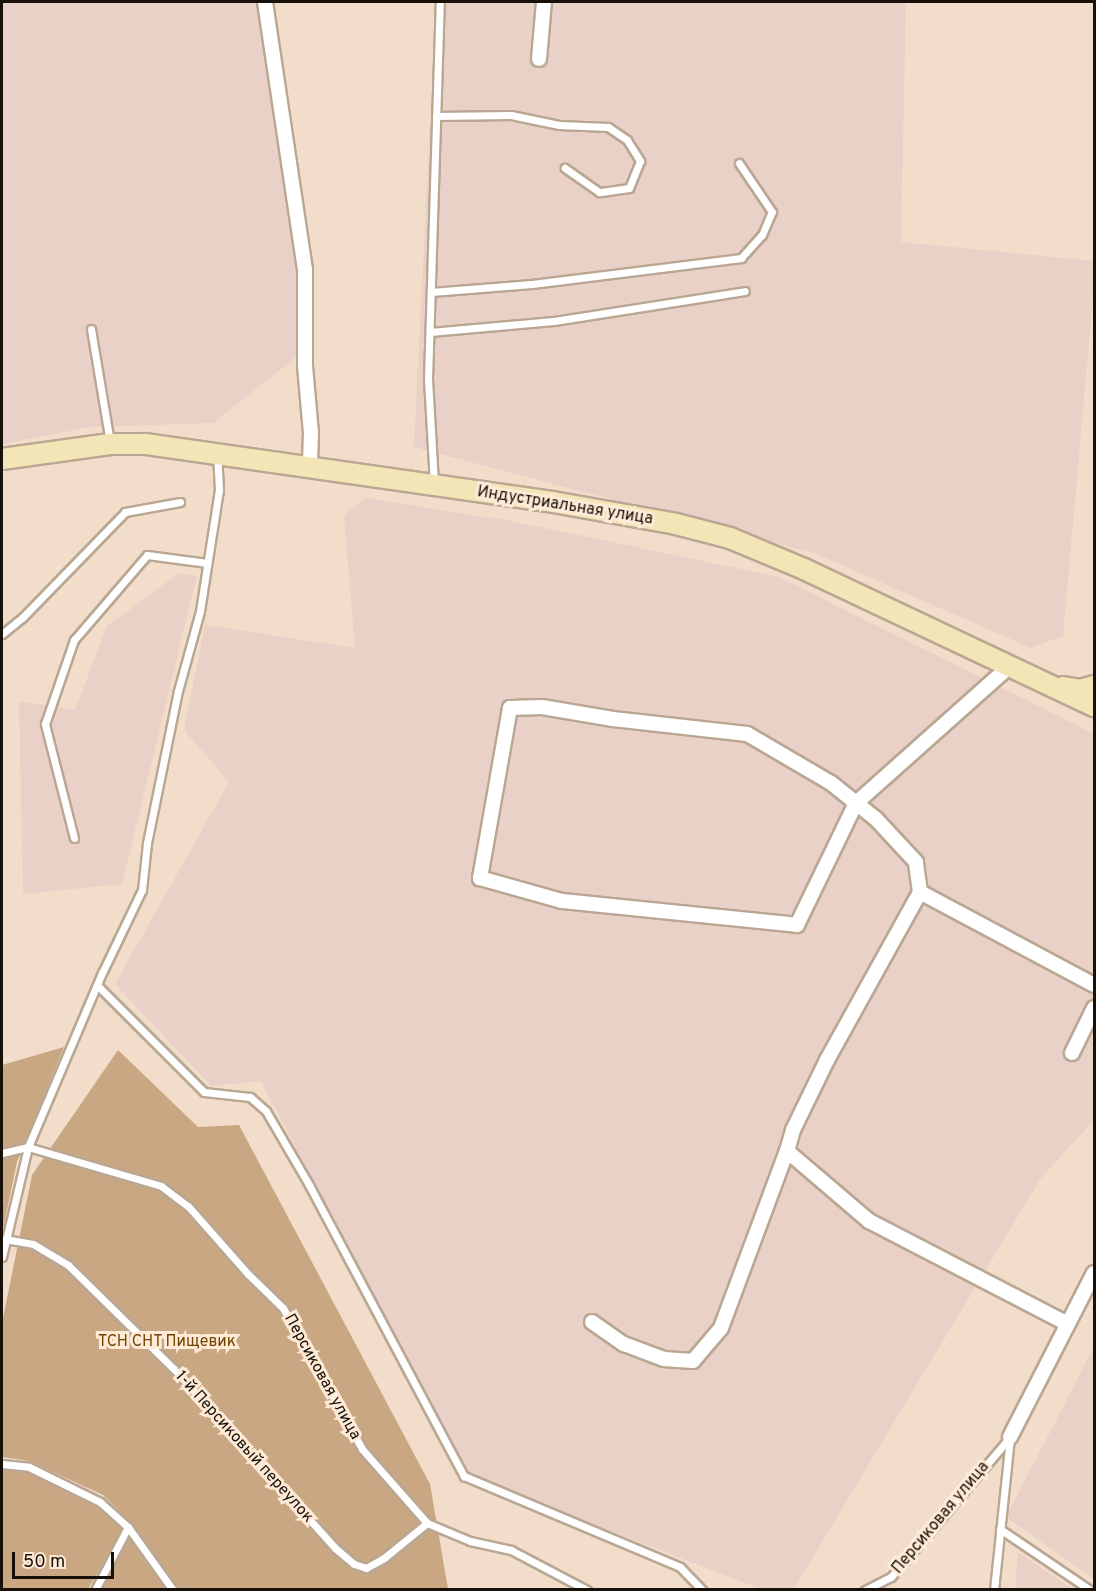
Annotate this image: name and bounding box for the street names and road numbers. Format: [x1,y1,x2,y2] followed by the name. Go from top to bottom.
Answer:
[476,483,654,529] street label: Индустриальная улица
[279,1311,365,1443] street label: Персиковая улица
[171,1367,317,1527] street label: 1-й Персиковый переулок
[888,1458,994,1578] street label: Персиковая улица

